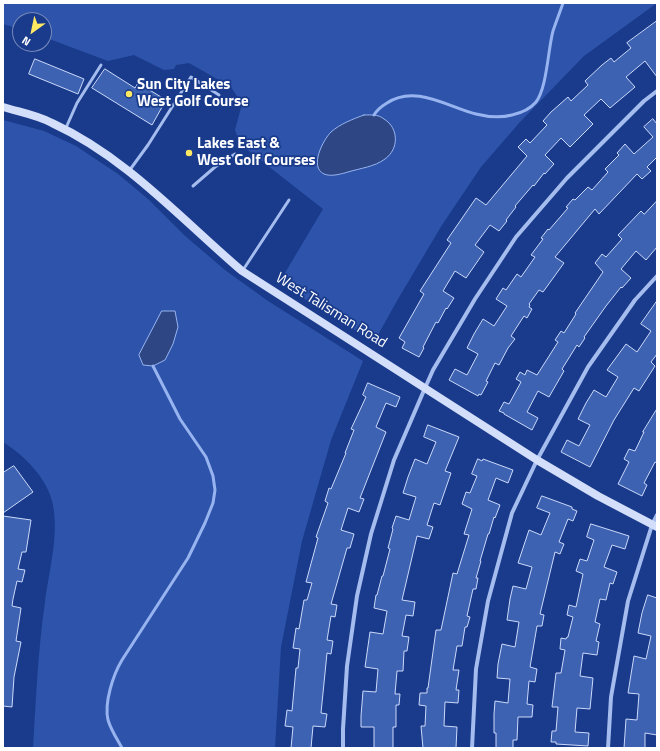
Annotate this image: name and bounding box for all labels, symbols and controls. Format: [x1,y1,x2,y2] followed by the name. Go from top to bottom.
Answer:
[12,12,52,52] north arrow
[18,32,34,50] text: N
[137,76,249,111] place label: Sun City Lakes West Golf Course
[124,89,134,99] marker: Sun City Lakes West Golf Course
[197,135,316,170] place label: Lakes East & West Golf Courses
[184,148,194,158] marker: Lakes East & West Golf Courses
[272,270,390,352] street label: West Talisman Road

